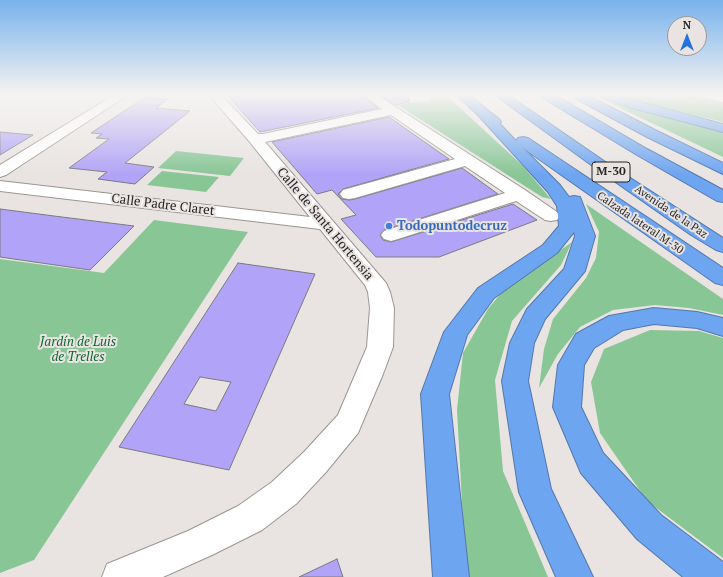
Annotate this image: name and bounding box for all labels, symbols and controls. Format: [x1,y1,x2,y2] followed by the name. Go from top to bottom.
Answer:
[667,16,707,56] north arrow
[683,18,691,32] text: N
[592,162,630,182] road number: M-30
[273,165,377,283] street label: Calle de Santa Hortensia
[632,183,710,241] street label: Avenida de la Paz
[594,189,686,257] street label: Calzada lateral M-30
[111,191,215,219] street label: Calle Padre Claret
[397,218,507,234] place label: Todopuntodecruz
[384,221,394,231] marker: Todopuntodecruz
[40,334,116,365] park label: Jardín de Luis de Trelles

